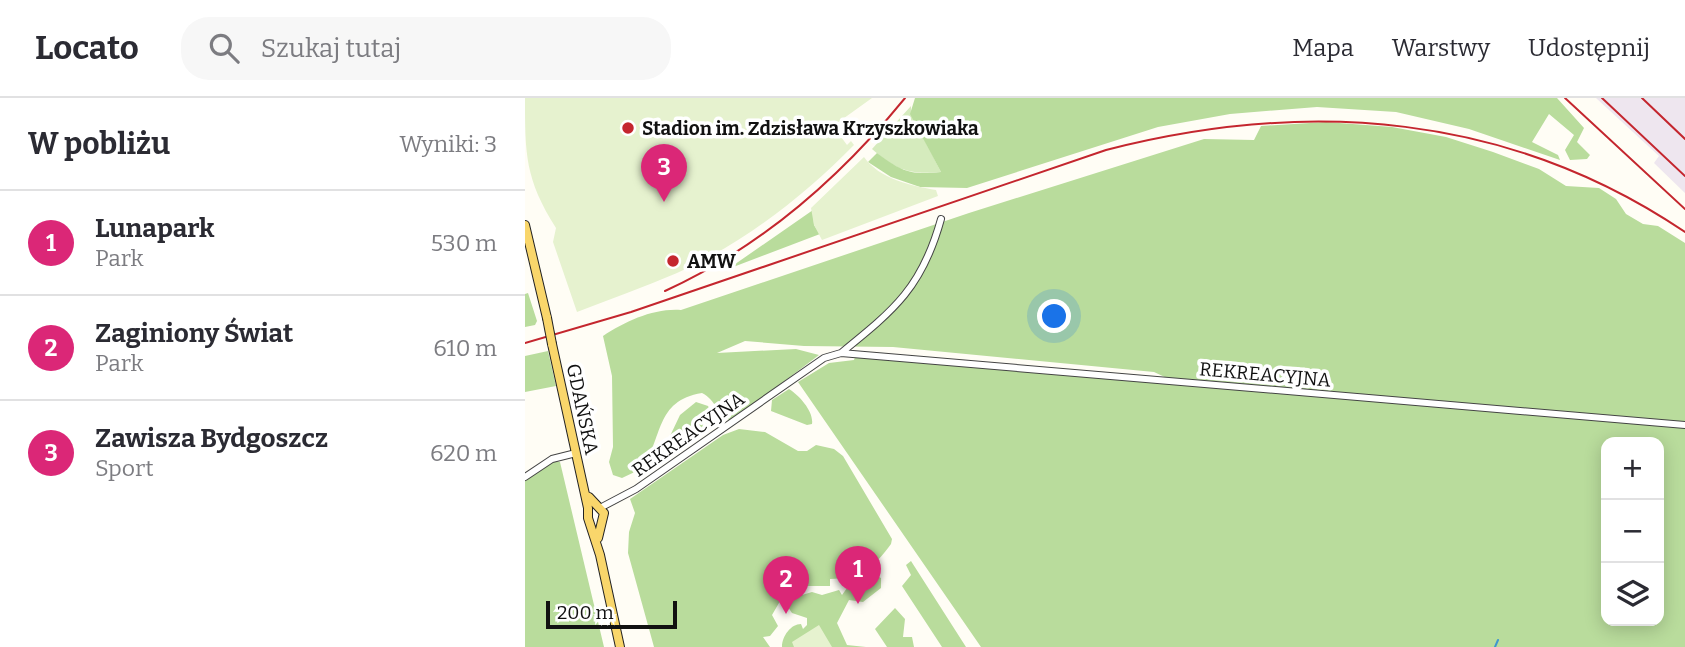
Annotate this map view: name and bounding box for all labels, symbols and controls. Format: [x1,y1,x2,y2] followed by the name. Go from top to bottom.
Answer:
[181,17,671,80] search box
[35,28,139,68] text: Locato
[205,29,243,67] icon: search
[261,33,401,64] text: Szukaj tutaj
[1292,34,1354,62] text: Mapa
[1392,34,1490,62] text: Warstwy
[1528,34,1650,62] text: Udostępnij
[642,117,979,140] place label: Stadion im. Zdzisława Krzyszkowiaka
[620,120,636,136] marker: Stadion im. Zdzisława Krzyszkowiaka
[28,126,170,162] text: W pobliżu
[399,130,497,158] text: Wyniki: 3
[641,144,687,202] pin: 3
[95,213,215,244] text: Lunapark
[46,229,56,257] text: 1
[431,229,497,257] text: 530 m
[95,244,144,272] text: Park
[687,250,736,273] place label: AMW
[665,253,681,269] marker: AMW
[1037,299,1071,333] your location
[95,318,293,349] text: Zaginiony Świat
[45,334,57,362] text: 2
[433,334,497,362] text: 610 m
[95,349,144,377] text: Park
[1198,357,1332,392] street label: REKREACYJNA
[562,361,603,457] street label: GDAŃSKA
[628,387,749,482] street label: REKREACYJNA
[95,423,328,454] text: Zawisza Bydgoszcz
[1601,437,1664,626] map controls
[1601,437,1664,500] button: +
[44,439,58,467] text: 3
[430,439,497,467] text: 620 m
[95,454,154,482] text: Sport
[1601,500,1664,563] button: −
[835,546,881,604] pin: 1
[763,556,809,614] pin: 2
[1601,563,1664,626] button: layers
[546,598,677,630] scale bar
[557,601,614,624] text: 200 m

